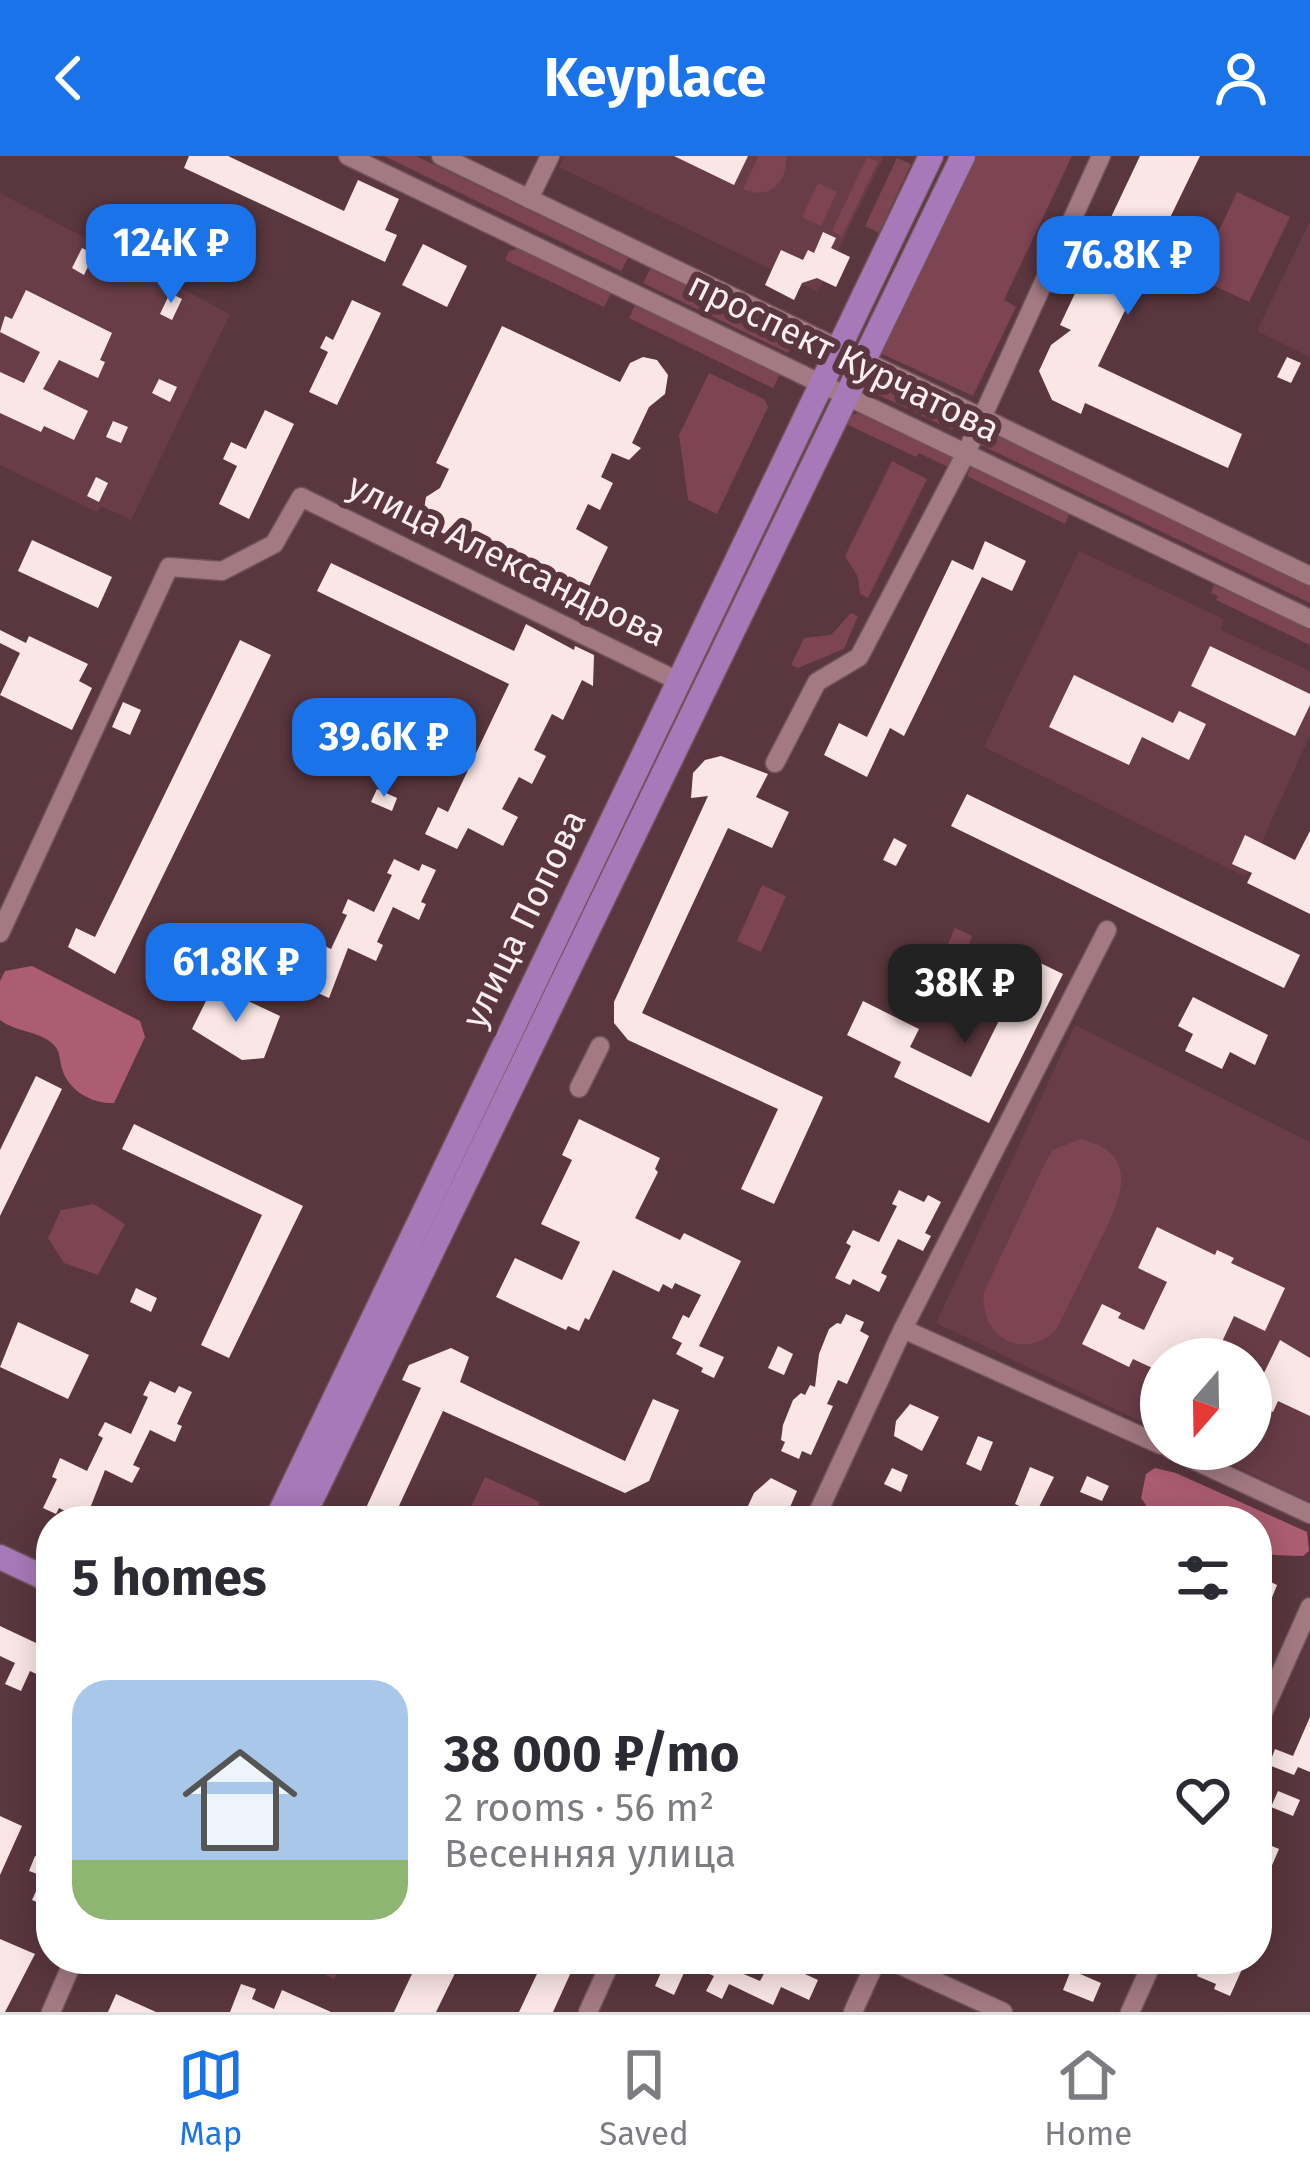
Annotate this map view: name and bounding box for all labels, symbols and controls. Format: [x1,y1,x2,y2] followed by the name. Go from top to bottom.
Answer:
[36,45,102,111] icon: back
[1208,45,1274,111] icon: person
[544,46,766,110] text: Keyplace
[73,204,269,306] pin: 124K ₽
[1017,216,1239,318] pin: 76.8K ₽
[113,220,229,266] text: 124K ₽
[1064,232,1192,278] text: 76.8K ₽
[681,263,1007,451] street label: проспект Курчатова
[341,464,673,656] street label: улица Александрова
[273,698,495,800] pin: 39.6K ₽
[319,714,449,760] text: 39.6K ₽
[452,803,596,1035] street label: улица Попова
[125,923,347,1025] pin: 61.8K ₽
[172,939,300,985] text: 61.8K ₽
[881,944,1049,1046] pin: 38K ₽
[915,960,1015,1006] text: 38K ₽
[1140,1338,1272,1470] north arrow
[1140,1338,1272,1470] map controls
[1170,1545,1236,1611] icon: filters
[72,1547,267,1609] text: 5 homes
[444,1723,740,1785] text: 38 000 ₽/mo
[168,1728,312,1872] icon: home
[1170,1767,1236,1833] icon: heart
[444,1785,714,1831] text: 2 rooms · 56 m²
[444,1831,736,1877] text: Весенняя улица
[178,2042,244,2154] tab: Map
[599,2042,689,2154] tab: Saved
[1044,2042,1132,2154] tab: Home

